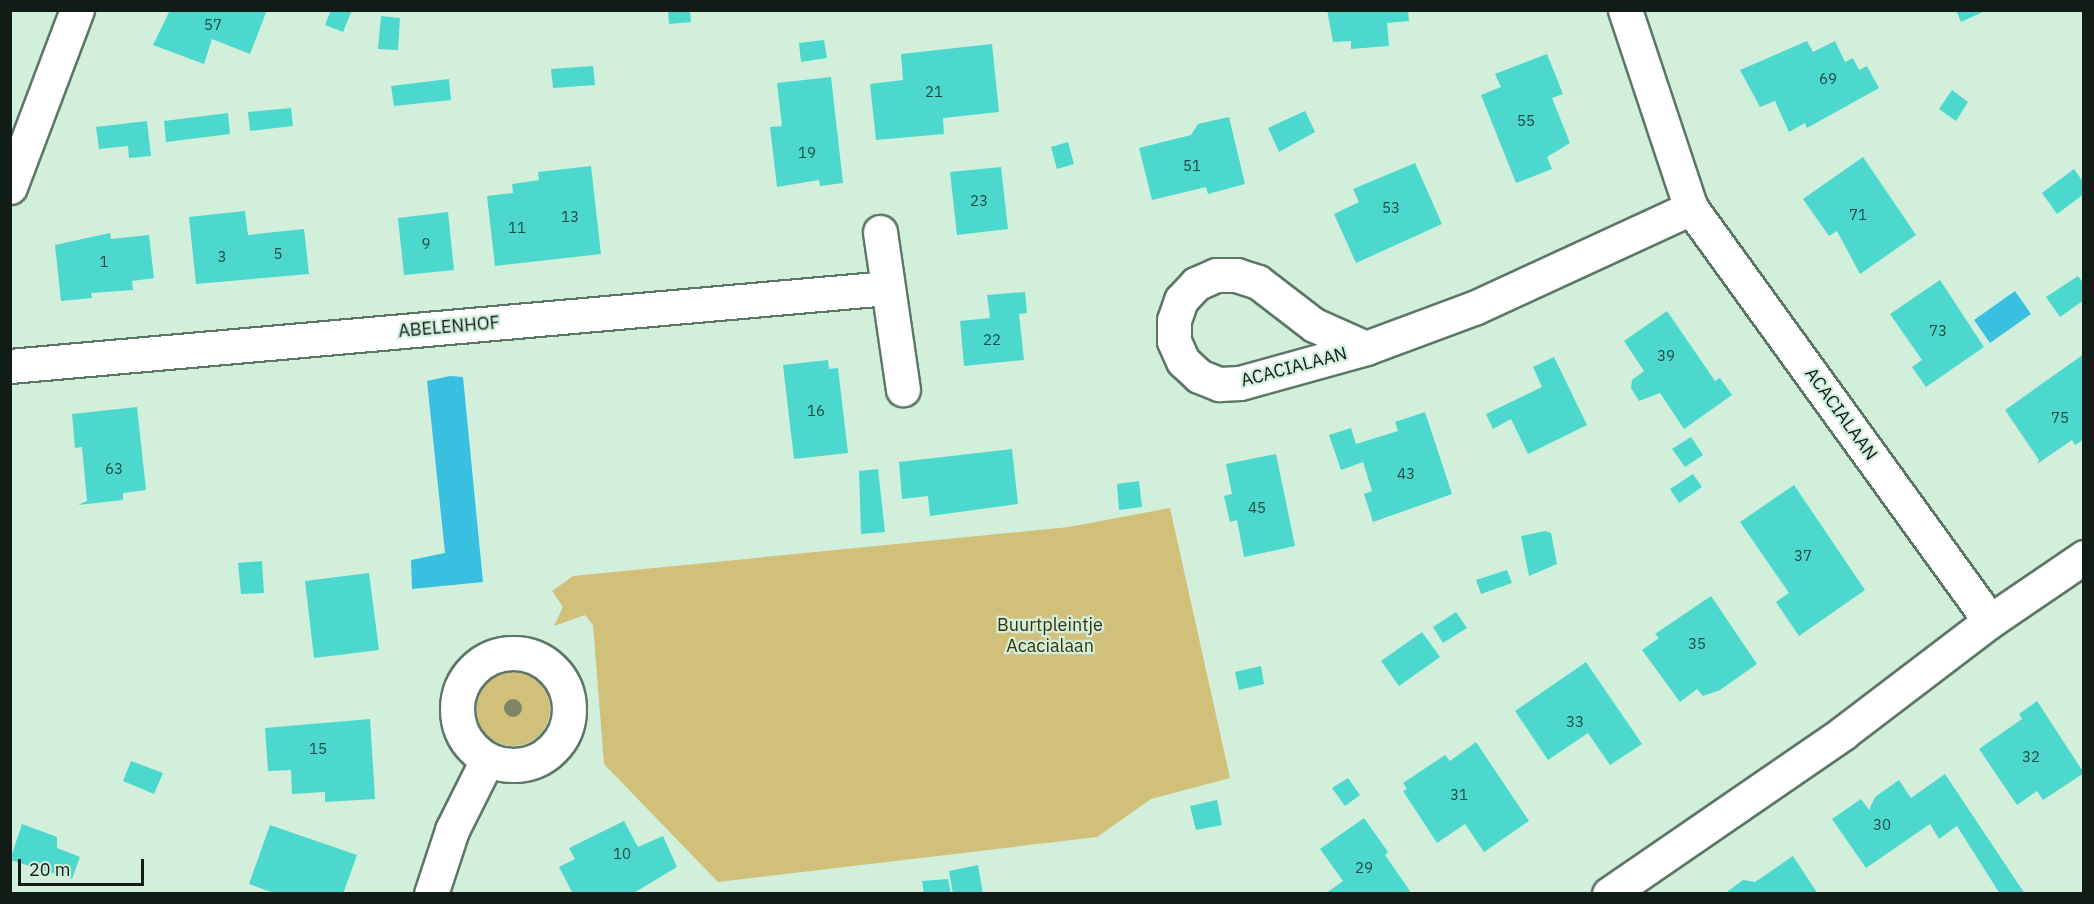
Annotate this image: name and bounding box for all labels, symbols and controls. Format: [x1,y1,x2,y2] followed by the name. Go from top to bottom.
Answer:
[204,16,222,34] house number: 57
[1819,70,1837,88] house number: 69
[925,83,943,101] house number: 21
[1517,112,1535,130] house number: 55
[798,144,816,162] house number: 19
[1183,157,1201,175] house number: 51
[970,192,988,210] house number: 23
[1382,199,1400,217] house number: 53
[1849,206,1867,224] house number: 71
[561,208,579,226] house number: 13
[508,219,526,237] house number: 11
[422,235,430,253] house number: 9
[274,245,282,263] house number: 5
[218,248,226,266] house number: 3
[100,253,108,271] house number: 1
[397,312,501,342] street label: ABELENHOF
[1929,322,1947,340] house number: 73
[983,331,1001,349] house number: 22
[1239,342,1349,392] street label: ACACIALAAN
[1657,347,1675,365] house number: 39
[1800,364,1882,464] street label: ACACIALAAN
[807,402,825,420] house number: 16
[2051,409,2069,427] house number: 75
[105,460,123,478] house number: 63
[1397,465,1415,483] house number: 43
[1248,499,1266,517] house number: 45
[1794,547,1812,565] house number: 37
[997,615,1103,658] park label: Buurtpleintje Acacialaan
[1688,635,1706,653] house number: 35
[1566,713,1584,731] house number: 33
[309,740,327,758] house number: 15
[2022,748,2040,766] house number: 32
[1450,786,1468,804] house number: 31
[1873,816,1891,834] house number: 30
[613,845,631,863] house number: 10
[21,847,147,885] scale bar
[29,858,71,881] text: 20 m
[1355,859,1373,877] house number: 29

